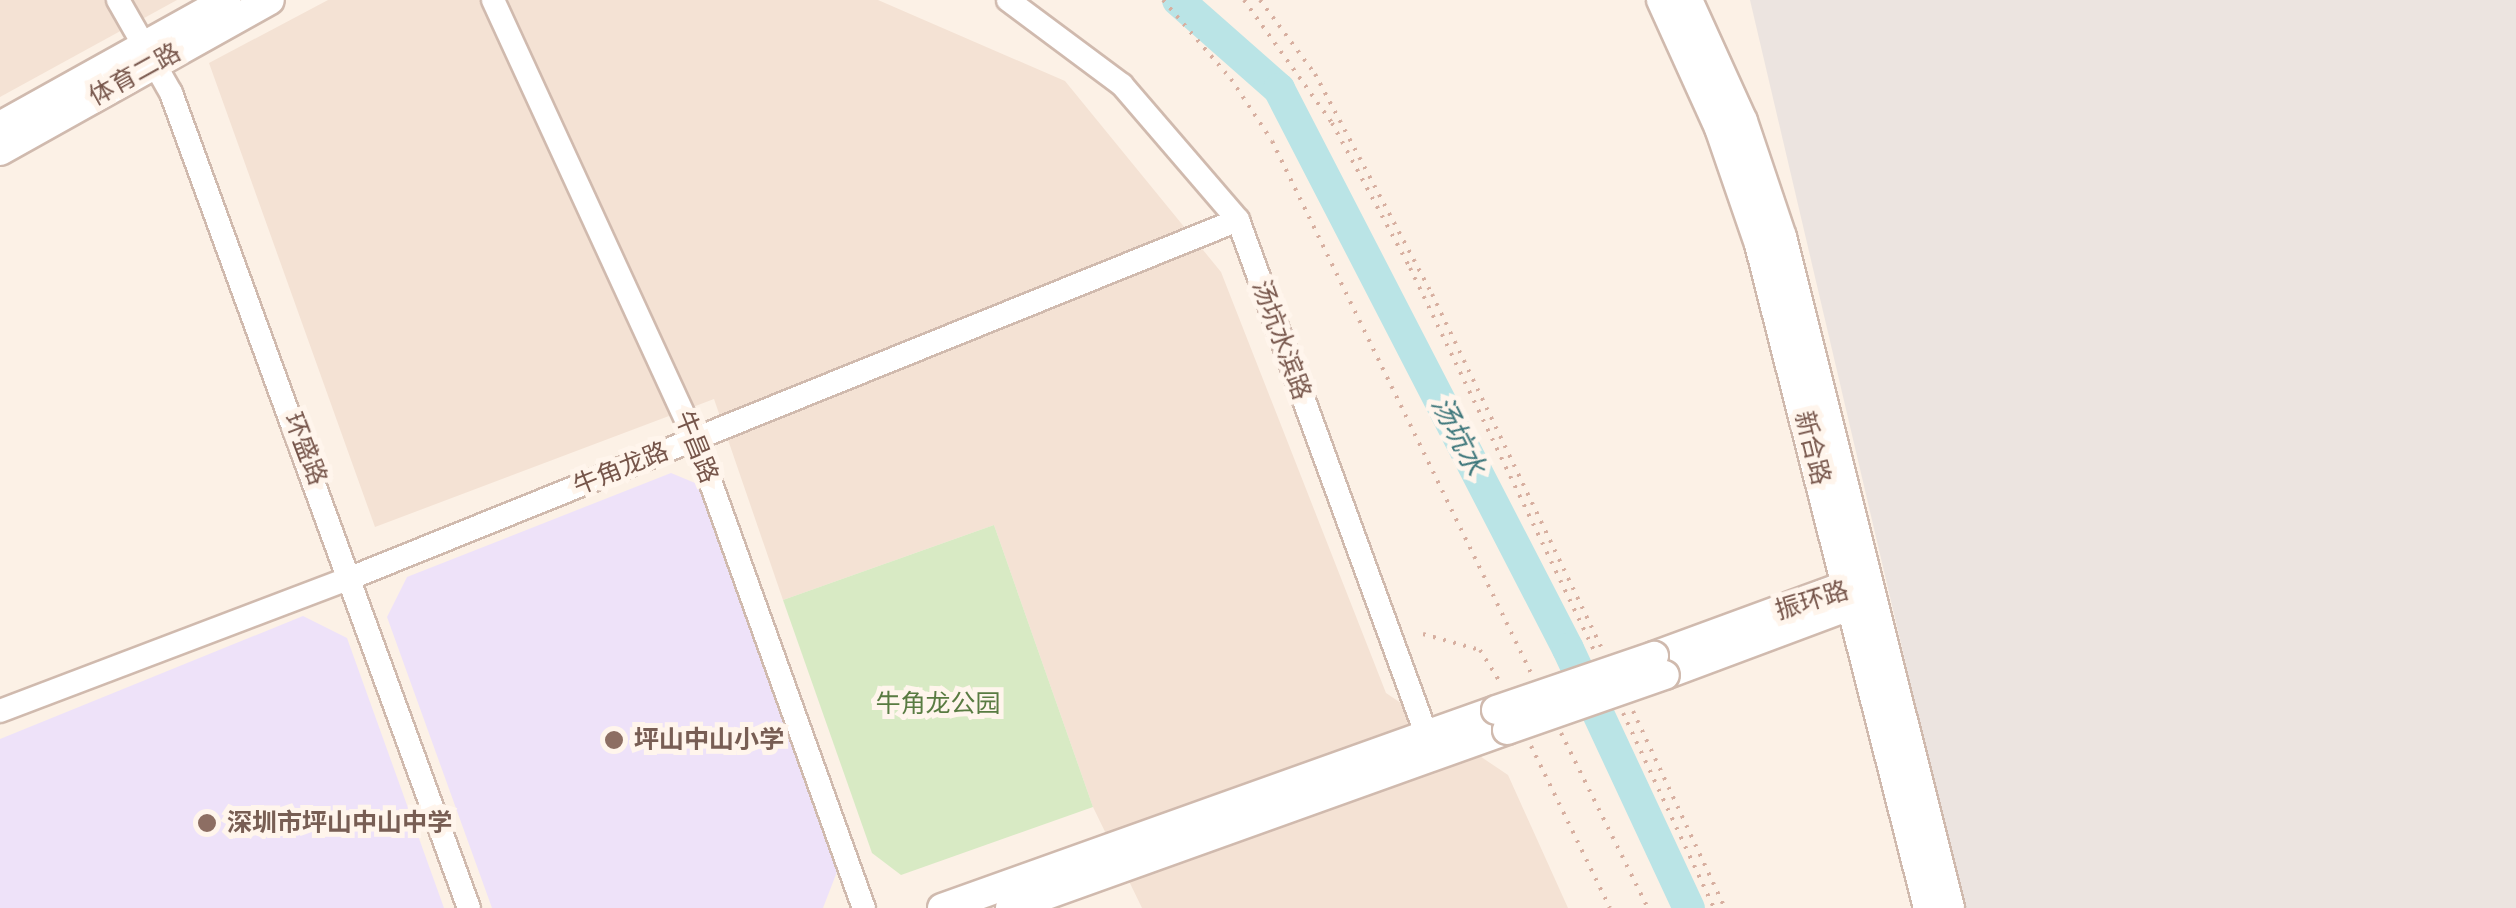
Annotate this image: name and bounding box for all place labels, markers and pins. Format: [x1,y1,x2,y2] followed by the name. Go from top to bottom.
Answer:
[634,725,784,755] place label: 坪山中山小学
[603,729,625,751] marker: 坪山中山小学
[227,808,452,838] place label: 深圳市坪山中山中学
[196,812,218,834] marker: 深圳市坪山中山中学

